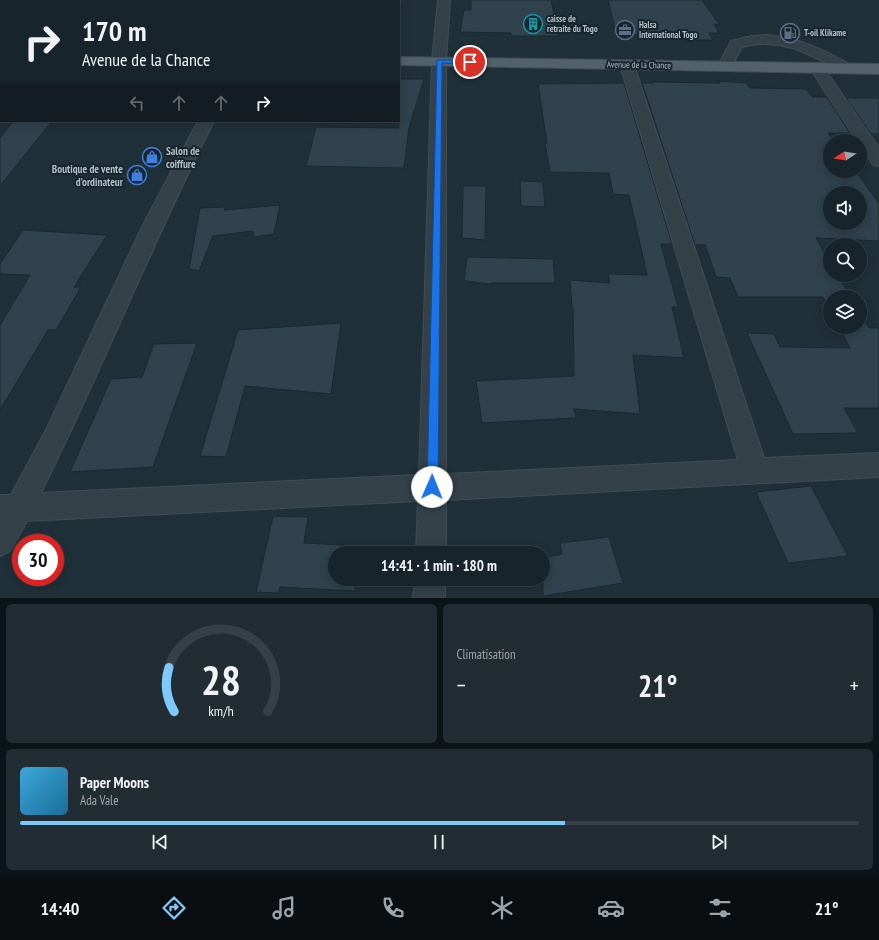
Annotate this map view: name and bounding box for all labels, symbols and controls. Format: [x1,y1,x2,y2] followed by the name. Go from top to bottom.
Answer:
[82,12,146,49] text: 170 m
[522,13,544,35] building icon: caisse de retraite du Togo
[547,13,598,34] place label: caisse de retraite du Togo
[16,16,68,68] icon: right
[614,19,636,41] office icon: Halsa International Togo
[639,19,698,40] place label: Halsa International Togo
[779,22,801,44] fuel station icon: T-oil Klikame
[804,27,846,38] place label: T-oil Klikame
[453,45,487,79] pin
[82,48,210,71] text: Avenue de la Chance
[459,51,481,73] icon: arrive
[607,58,671,71] street label: Avenue de la Chance
[126,92,148,114] icon: left
[168,92,190,114] icon: ahead
[210,92,232,114] icon: ahead
[252,92,274,114] icon: right
[823,134,867,178] north arrow
[823,134,867,334] map controls
[166,144,200,171] place label: Salon de coiffure
[141,146,163,168] shop icon: Salon de coiffure
[52,162,124,189] place label: Boutique de vente d'ordinateur
[126,164,148,186] shop icon: Boutique de vente d'ordinateur
[823,186,867,230] button: sound
[823,238,867,282] button: search
[823,290,867,334] button: layers
[411,466,453,508] position arrow
[12,534,64,586] speed limit sign: 30
[381,556,497,575] text: 14:41 · 1 min · 180 m
[457,646,516,663] text: Climatisation
[201,652,241,705] text: 28
[638,666,678,705] text: 21°
[457,671,466,699] text: −
[850,671,859,699] text: +
[209,700,234,719] text: km/h
[80,773,149,792] text: Paper Moons
[80,792,119,809] text: Ada Vale
[149,831,171,853] icon: previous
[428,831,450,853] icon: pause
[708,831,730,853] icon: next
[160,894,188,922] icon: directions
[270,894,298,922] icon: music
[379,894,407,922] icon: phone
[488,894,516,922] icon: climate
[597,894,625,922] icon: car
[706,894,734,922] icon: filters
[41,897,79,920] text: 14:40
[815,897,838,920] text: 21°

